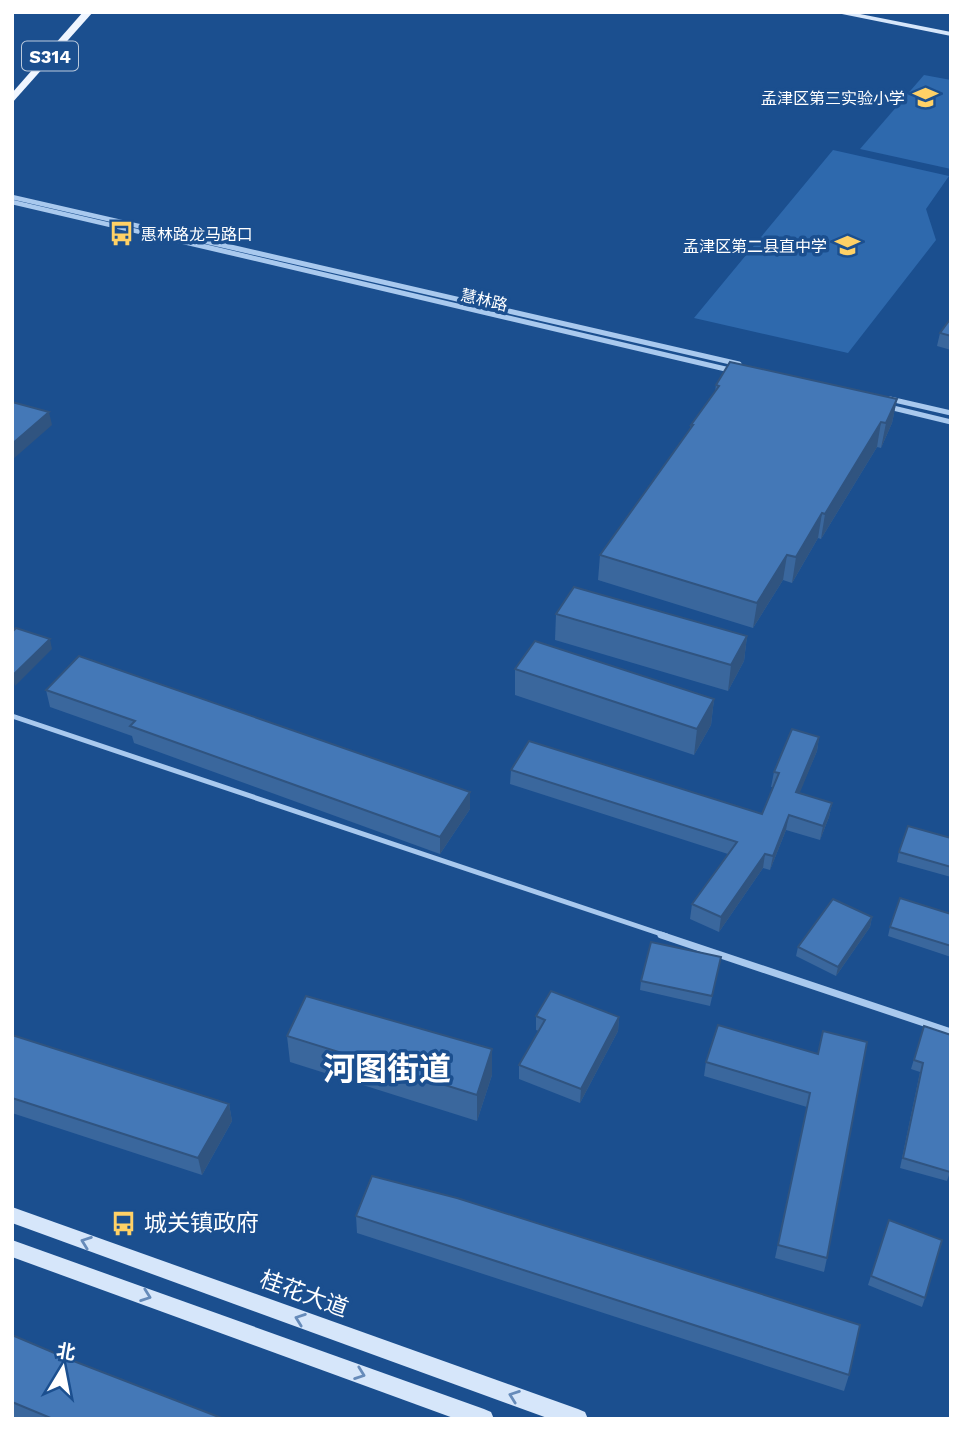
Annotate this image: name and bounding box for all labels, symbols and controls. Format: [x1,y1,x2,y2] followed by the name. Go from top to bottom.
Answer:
[22,42,78,70] road number: S314
[911,84,939,112] school or university icon: 孟津区第三实验小学
[761,89,905,108] place label: 孟津区第三实验小学
[107,220,135,248] bus stop icon: 惠林路龙马路口
[141,225,253,244] place label: 惠林路龙马路口
[833,232,861,260] school or university icon: 孟津区第二县直中学
[683,237,827,256] place label: 孟津区第二县直中学
[458,285,510,315] street label: 慧林路
[323,1050,451,1088] district label: 河图街道
[110,1209,138,1237] bus stop icon: 城关镇政府
[144,1210,259,1237] place label: 城关镇政府
[81,1236,93,1250] one-way arrow
[256,1266,352,1322] street label: 桂花大道
[139,1288,151,1302] one-way arrow
[295,1313,307,1327] one-way arrow
[28,1333,98,1403] north arrow
[55,1339,77,1365] text: 北
[353,1365,365,1379] one-way arrow
[509,1390,521,1404] one-way arrow

